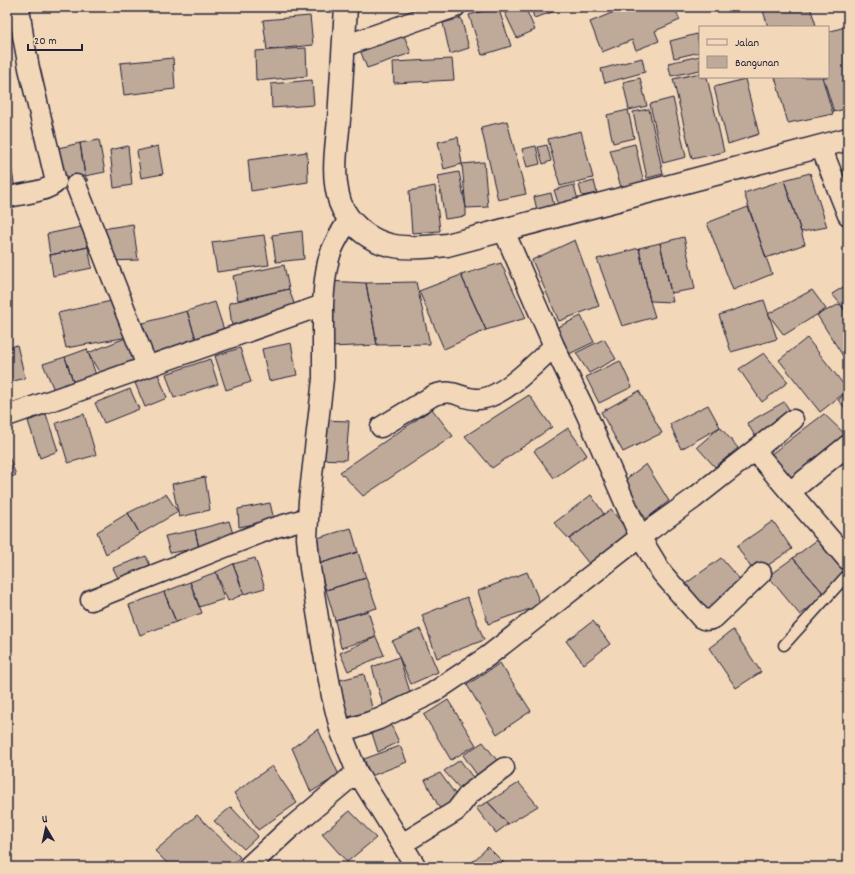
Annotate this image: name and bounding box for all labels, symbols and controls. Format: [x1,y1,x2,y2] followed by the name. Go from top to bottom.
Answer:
[28,26,82,52] scale bar
[699,26,829,78] legend
[34,33,57,50] text: 20 m
[735,35,759,52] text: Jalan
[735,55,779,72] text: Bangunan
[26,808,66,848] north arrow
[41,812,49,828] text: U

